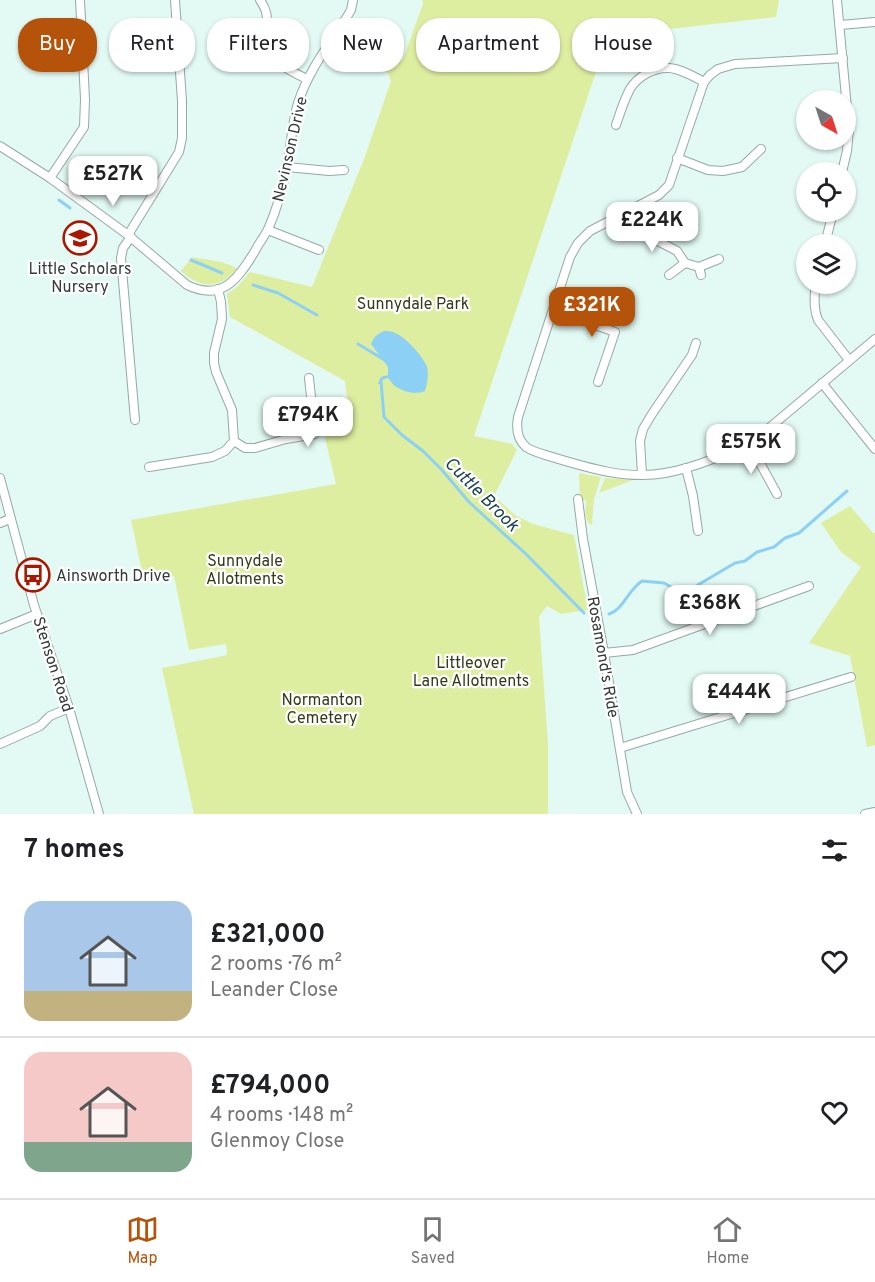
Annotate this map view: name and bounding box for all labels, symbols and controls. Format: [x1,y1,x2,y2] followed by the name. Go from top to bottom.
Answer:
[18,18,97,72] chip: Buy
[109,18,195,72] chip: Rent
[207,18,309,72] chip: Filters
[321,18,404,72] chip: New
[416,18,560,72] chip: Apartment
[572,18,674,72] chip: House
[796,90,856,150] north arrow
[796,90,856,294] map controls
[269,95,313,204] street label: Nevinson Drive
[71,156,155,207] pin: £527K
[82,162,144,188] text: £527K
[796,162,856,222] button: locate
[610,202,694,253] pin: £224K
[620,208,684,234] text: £224K
[62,220,98,256] school or university icon: Little Scholars Nursery
[796,234,856,294] button: layers
[29,260,131,298] place label: Little Scholars Nursery
[550,287,634,338] pin: £321K
[563,293,621,319] text: £321K
[357,295,469,315] park label: Sunnydale Park
[266,397,350,448] pin: £794K
[277,403,339,429] text: £794K
[709,424,793,475] pin: £575K
[720,430,782,456] text: £575K
[439,453,524,538] water label: Cuttle Brook
[206,552,284,590] park label: Sunnydale Allotments
[15,557,51,593] bus stop icon: Ainsworth Drive
[56,567,170,587] place label: Ainsworth Drive
[668,585,752,636] pin: £368K
[678,591,742,617] text: £368K
[582,595,623,720] street label: Rosamond's Ride
[27,614,77,715] street label: Stenson Road
[413,654,529,692] park label: Littleover Lane Allotments
[697,674,781,725] pin: £444K
[707,680,771,706] text: £444K
[281,691,363,729] park label: Normanton Cemetery
[24,834,124,867] text: 7 homes
[818,834,851,867] icon: filters
[210,919,325,952] text: £321,000
[72,925,144,997] icon: home
[818,945,851,978] icon: heart
[210,952,342,978] text: 2 rooms · 76 m²
[210,978,338,1004] text: Leander Close
[210,1070,330,1103] text: £794,000
[72,1076,144,1148] icon: home
[818,1096,851,1129] icon: heart
[210,1103,353,1129] text: 4 rooms · 148 m²
[210,1129,344,1155] text: Glenmoy Close
[126,1213,159,1269] tab: Map
[411,1213,455,1269] tab: Saved
[707,1213,749,1269] tab: Home

